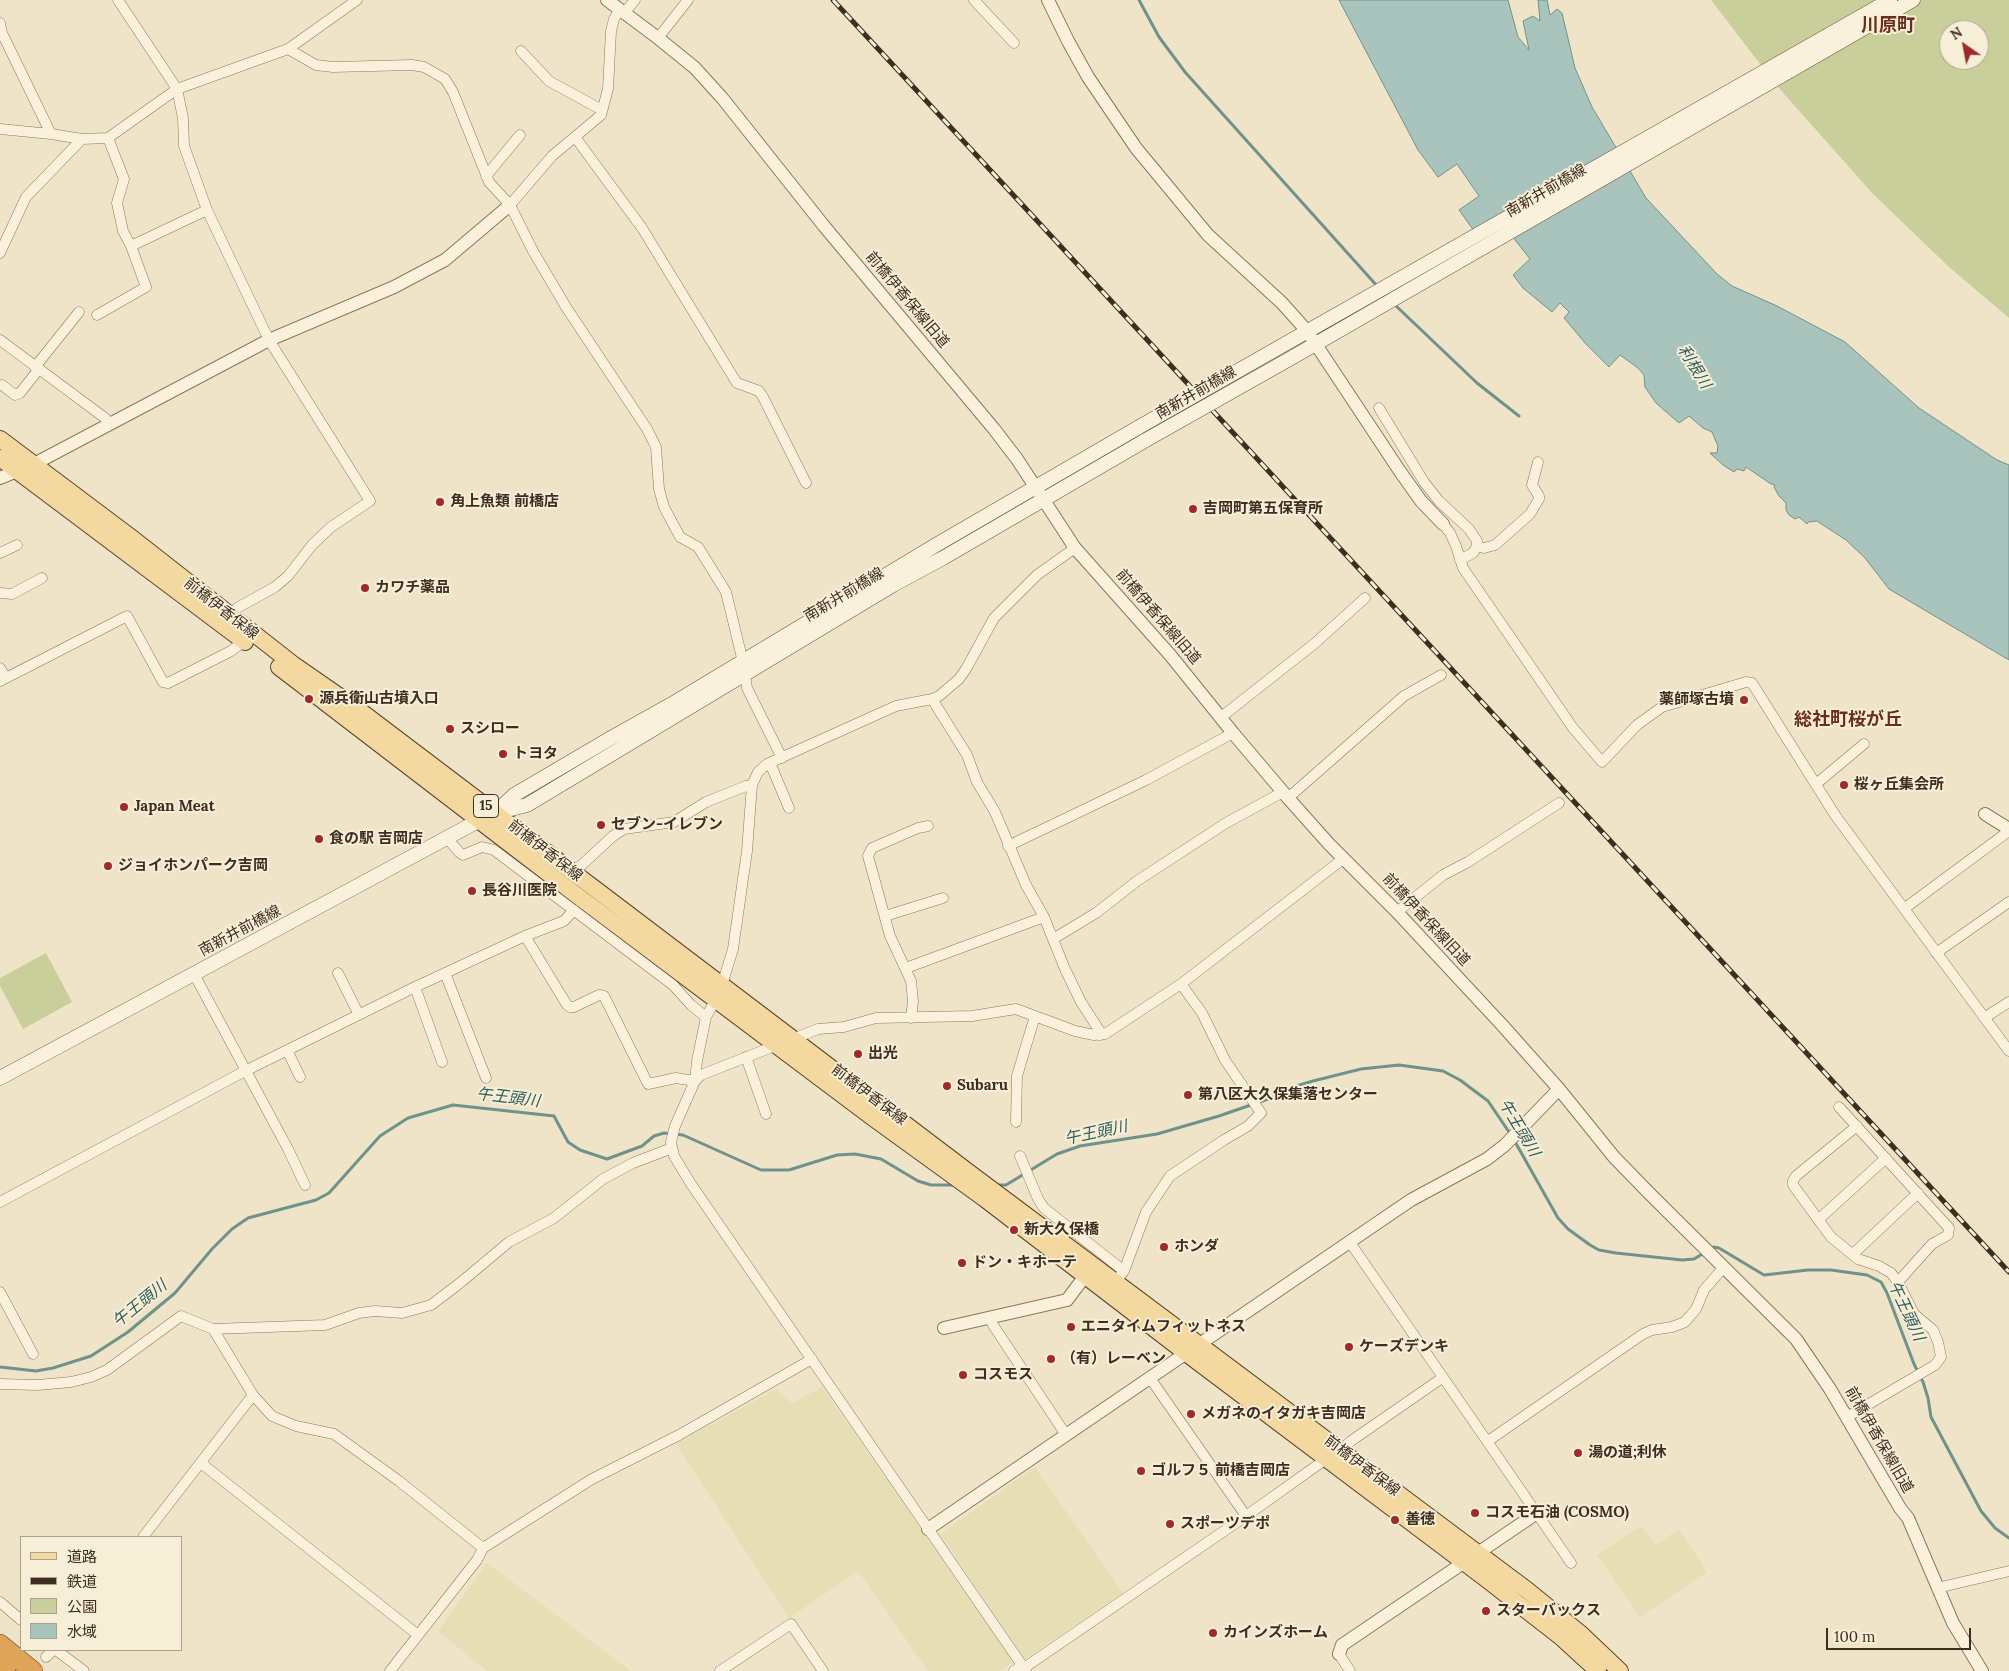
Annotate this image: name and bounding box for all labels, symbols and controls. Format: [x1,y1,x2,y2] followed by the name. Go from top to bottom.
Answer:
[1861,15,1915,37] district label: 川原町
[1939,20,1989,70] north arrow
[1947,23,1966,44] text: N
[1503,161,1589,221] street label: 南新井前橋線
[862,248,952,352] street label: 前橋伊香保線旧道
[1673,342,1715,392] water label: 利根川
[1153,363,1239,423] street label: 南新井前橋線
[450,493,559,511] place label: 角上魚類 前橋店
[434,496,446,508] marker: 角上魚類 前橋店
[1203,500,1323,518] place label: 吉岡町第五保育所
[1187,503,1199,515] marker: 吉岡町第五保育所
[801,564,887,626] street label: 南新井前橋線
[1112,566,1204,668] street label: 前橋伊香保線旧道
[180,574,262,644] street label: 前橋伊香保線
[375,579,450,597] place label: カワチ薬品
[359,582,371,594] marker: カワチ薬品
[319,690,439,708] place label: 源兵衛山古墳入口
[1659,691,1734,709] place label: 薬師塚古墳
[303,693,315,705] marker: 源兵衛山古墳入口
[1738,694,1750,706] marker: 薬師塚古墳
[1794,709,1902,731] district label: 総社町桜が丘
[460,720,520,738] place label: スシロー
[444,723,456,735] marker: スシロー
[513,745,558,763] place label: トヨタ
[497,748,509,760] marker: トヨタ
[1854,776,1944,794] place label: 桜ヶ丘集会所
[1838,779,1850,791] marker: 桜ヶ丘集会所
[474,794,498,818] road number: 15
[134,798,215,816] place label: Japan Meat
[118,801,130,813] marker: Japan Meat
[504,816,586,886] street label: 前橋伊香保線
[611,816,723,834] place label: セブン-イレブン
[595,819,607,831] marker: セブン-イレブン
[329,830,423,848] place label: 食の駅 吉岡店
[313,833,325,845] marker: 食の駅 吉岡店
[118,857,268,875] place label: ジョイホンパーク吉岡
[102,860,114,872] marker: ジョイホンパーク吉岡
[1378,870,1474,970] street label: 前橋伊香保線旧道
[482,882,557,900] place label: 長谷川医院
[466,885,478,897] marker: 長谷川医院
[196,902,284,960] street label: 南新井前橋線
[868,1045,898,1063] place label: 出光
[852,1048,864,1060] marker: 出光
[828,1061,910,1129] street label: 前橋伊香保線
[957,1077,1008,1095] place label: Subaru
[941,1080,953,1092] marker: Subaru
[475,1085,541,1111] water label: 午王頭川
[1198,1086,1378,1104] place label: 第八区大久保集落センター
[1182,1089,1194,1101] marker: 第八区大久保集落センター
[1494,1096,1544,1160] water label: 午王頭川
[1063,1117,1129,1149] water label: 午王頭川
[1024,1221,1099,1239] place label: 新大久保橋
[1008,1224,1020,1236] marker: 新大久保橋
[1174,1238,1219,1256] place label: ホンダ
[1158,1241,1170,1253] marker: ホンダ
[972,1254,1077,1272] place label: ドン・キホーテ
[956,1257,968,1269] marker: ドン・キホーテ
[109,1276,171,1332] water label: 午王頭川
[1884,1278,1928,1344] water label: 午王頭川
[1081,1318,1246,1336] place label: エニタイムフィットネス
[1065,1321,1077,1333] marker: エニタイムフィットネス
[1359,1338,1449,1356] place label: ケーズデンキ
[1343,1341,1355,1353] marker: ケーズデンキ
[1061,1350,1166,1368] place label: （有）レーベン
[1045,1353,1057,1365] marker: （有）レーベン
[973,1366,1033,1384] place label: コスモス
[957,1369,969,1381] marker: コスモス
[1841,1384,1917,1496] street label: 前橋伊香保線旧道
[1201,1405,1366,1423] place label: メガネのイタガキ吉岡店
[1185,1408,1197,1420] marker: メガネのイタガキ吉岡店
[1321,1432,1403,1500] street label: 前橋伊香保線
[1588,1444,1667,1462] place label: 湯の道;利休
[1572,1447,1584,1459] marker: 湯の道;利休
[1151,1462,1290,1480] place label: ゴルフ５ 前橋吉岡店
[1135,1465,1147,1477] marker: ゴルフ５ 前橋吉岡店
[1485,1504,1629,1522] place label: コスモ石油 (COSMO)
[1469,1507,1481,1519] marker: コスモ石油 (COSMO)
[1405,1511,1435,1529] place label: 善徳
[1389,1514,1401,1526] marker: 善徳
[1180,1515,1270,1533] place label: スポーツデポ
[1164,1518,1176,1530] marker: スポーツデポ
[20,1536,182,1651] legend
[67,1547,97,1566] text: 道路
[67,1572,97,1591] text: 鉄道
[67,1597,97,1616] text: 公園
[1496,1602,1601,1620] place label: スターバックス
[1480,1605,1492,1617] marker: スターバックス
[1829,1618,1974,1650] scale bar
[67,1622,97,1641] text: 水域
[1223,1624,1328,1642] place label: カインズホーム
[1207,1627,1219,1639] marker: カインズホーム
[1834,1627,1875,1646] text: 100 m

